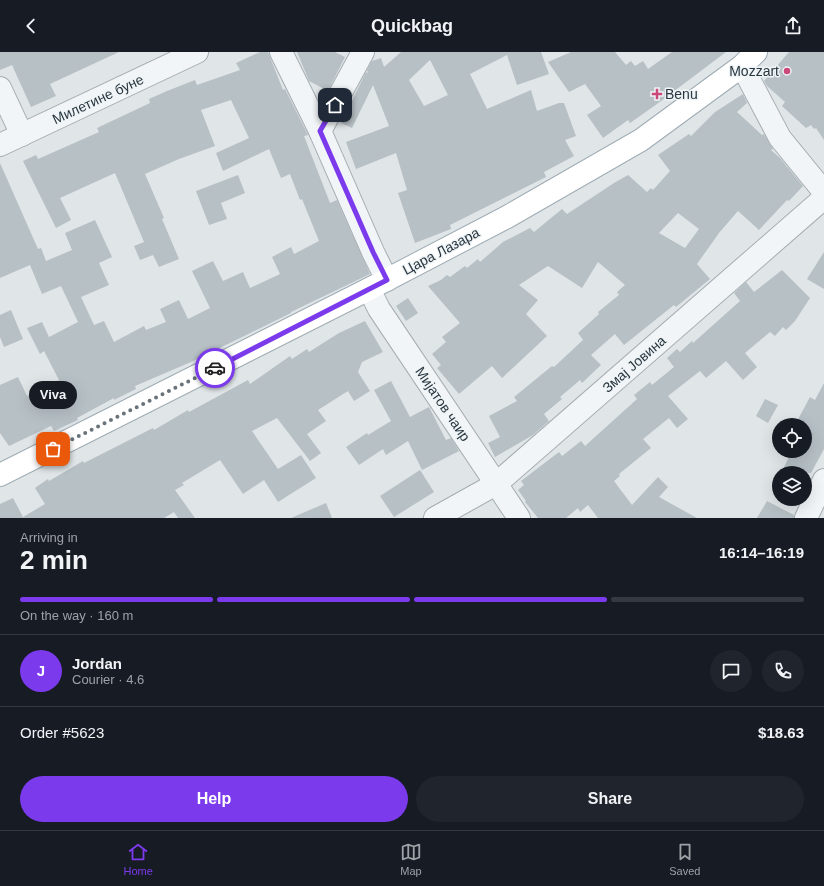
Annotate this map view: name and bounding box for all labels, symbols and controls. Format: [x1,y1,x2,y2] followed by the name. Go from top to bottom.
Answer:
[20,15,42,37] icon: back
[782,15,804,37] icon: share
[371,16,453,36] text: Quickbag
[729,63,779,79] place label: Mozzart
[782,66,792,76] marker: Mozzart
[50,71,146,127] street label: Милетине буне
[665,86,698,102] place label: Benu
[318,88,352,122] pin
[652,89,662,99] marker: Benu
[324,94,346,116] icon: home
[400,224,482,278] street label: Цара Лазара
[599,332,669,396] street label: Змај Јовина
[195,348,235,388] courier
[204,357,226,379] icon: car
[412,364,474,444] street label: Мијатов чаир
[29,381,77,409] callout: Viva
[40,387,66,402] text: Viva
[772,418,812,506] map controls
[772,418,812,458] button: locate
[36,432,70,466] pin
[42,438,64,460] icon: bag
[772,466,812,506] button: layers
[20,530,78,545] text: Arriving in
[719,544,804,561] text: 16:14–16:19
[20,545,88,575] text: 2 min
[20,608,133,623] text: On the way · 160 m
[710,650,752,692] button: chat
[762,650,804,692] button: phone
[72,655,122,672] text: Jordan
[37,662,45,679] text: J
[72,672,144,687] text: Courier · 4.6
[20,724,104,741] text: Order #5623
[758,724,804,741] text: $18.63
[20,776,408,822] button: Help
[416,776,804,822] button: Share
[124,841,153,877] tab: Home
[400,841,422,877] tab: Map
[669,841,700,877] tab: Saved

